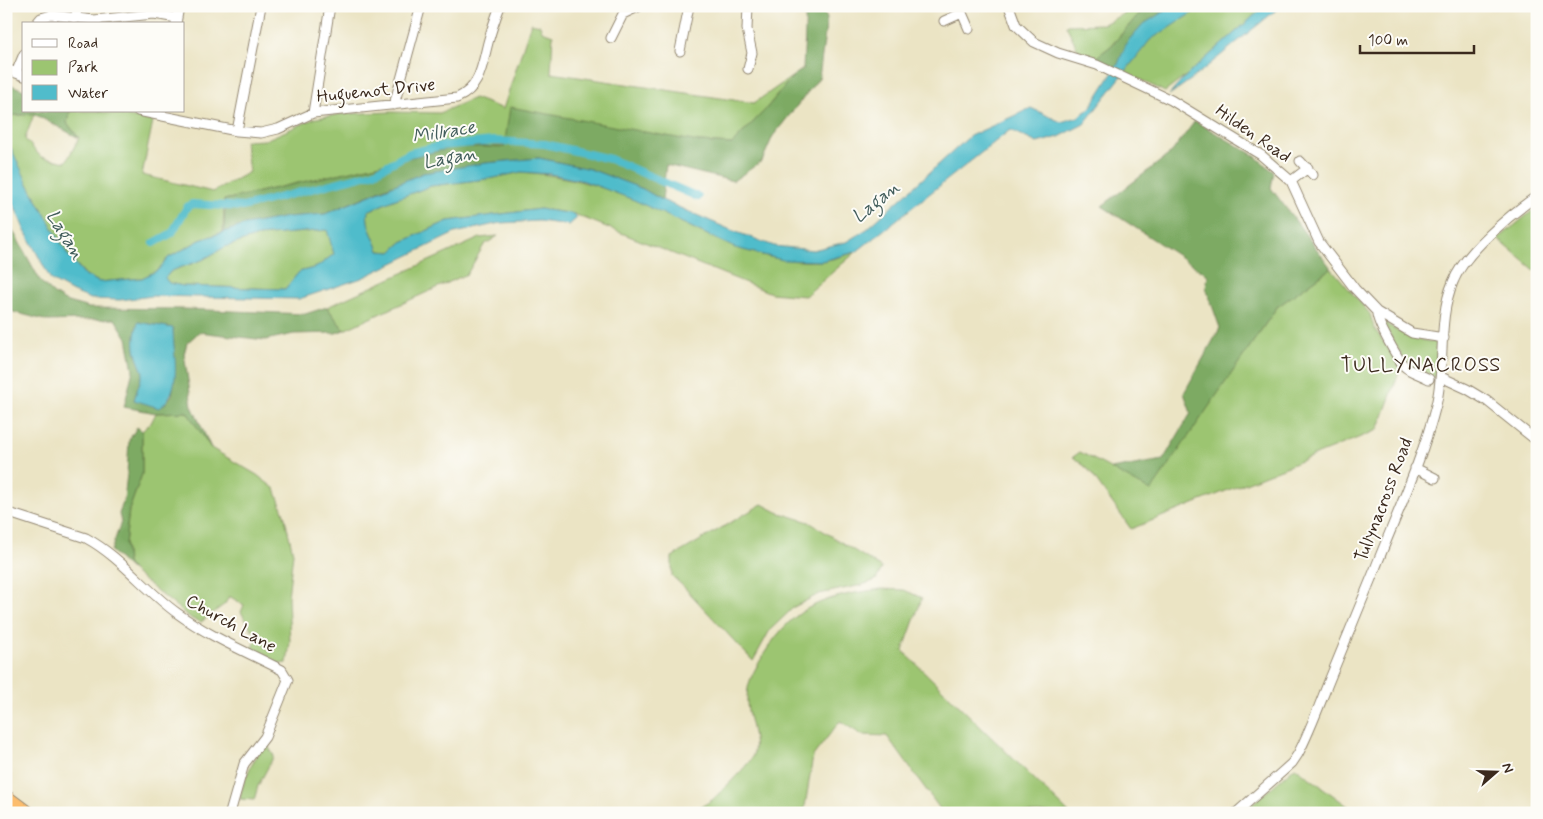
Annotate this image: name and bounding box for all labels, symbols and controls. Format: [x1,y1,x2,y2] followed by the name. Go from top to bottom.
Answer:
[22,22,185,112] legend
[1360,22,1474,54] scale bar
[1368,31,1408,51] text: 100 m
[68,34,98,54] text: Road
[68,58,98,78] text: Park
[316,73,437,111] street label: Huguenot Drive
[68,84,108,104] text: Water
[1210,99,1296,169] street label: Hilden Road
[411,114,479,149] water label: Millrace
[421,141,479,177] water label: Lagan
[847,175,906,230] water label: Lagan
[38,205,90,266] water label: Lagan
[1341,352,1501,379] district label: TULLYNACROSS
[1349,434,1419,566] street label: Tullynacross Road
[181,589,281,659] street label: Church Lane
[1470,746,1520,796] north arrow
[1497,760,1517,775] text: N

